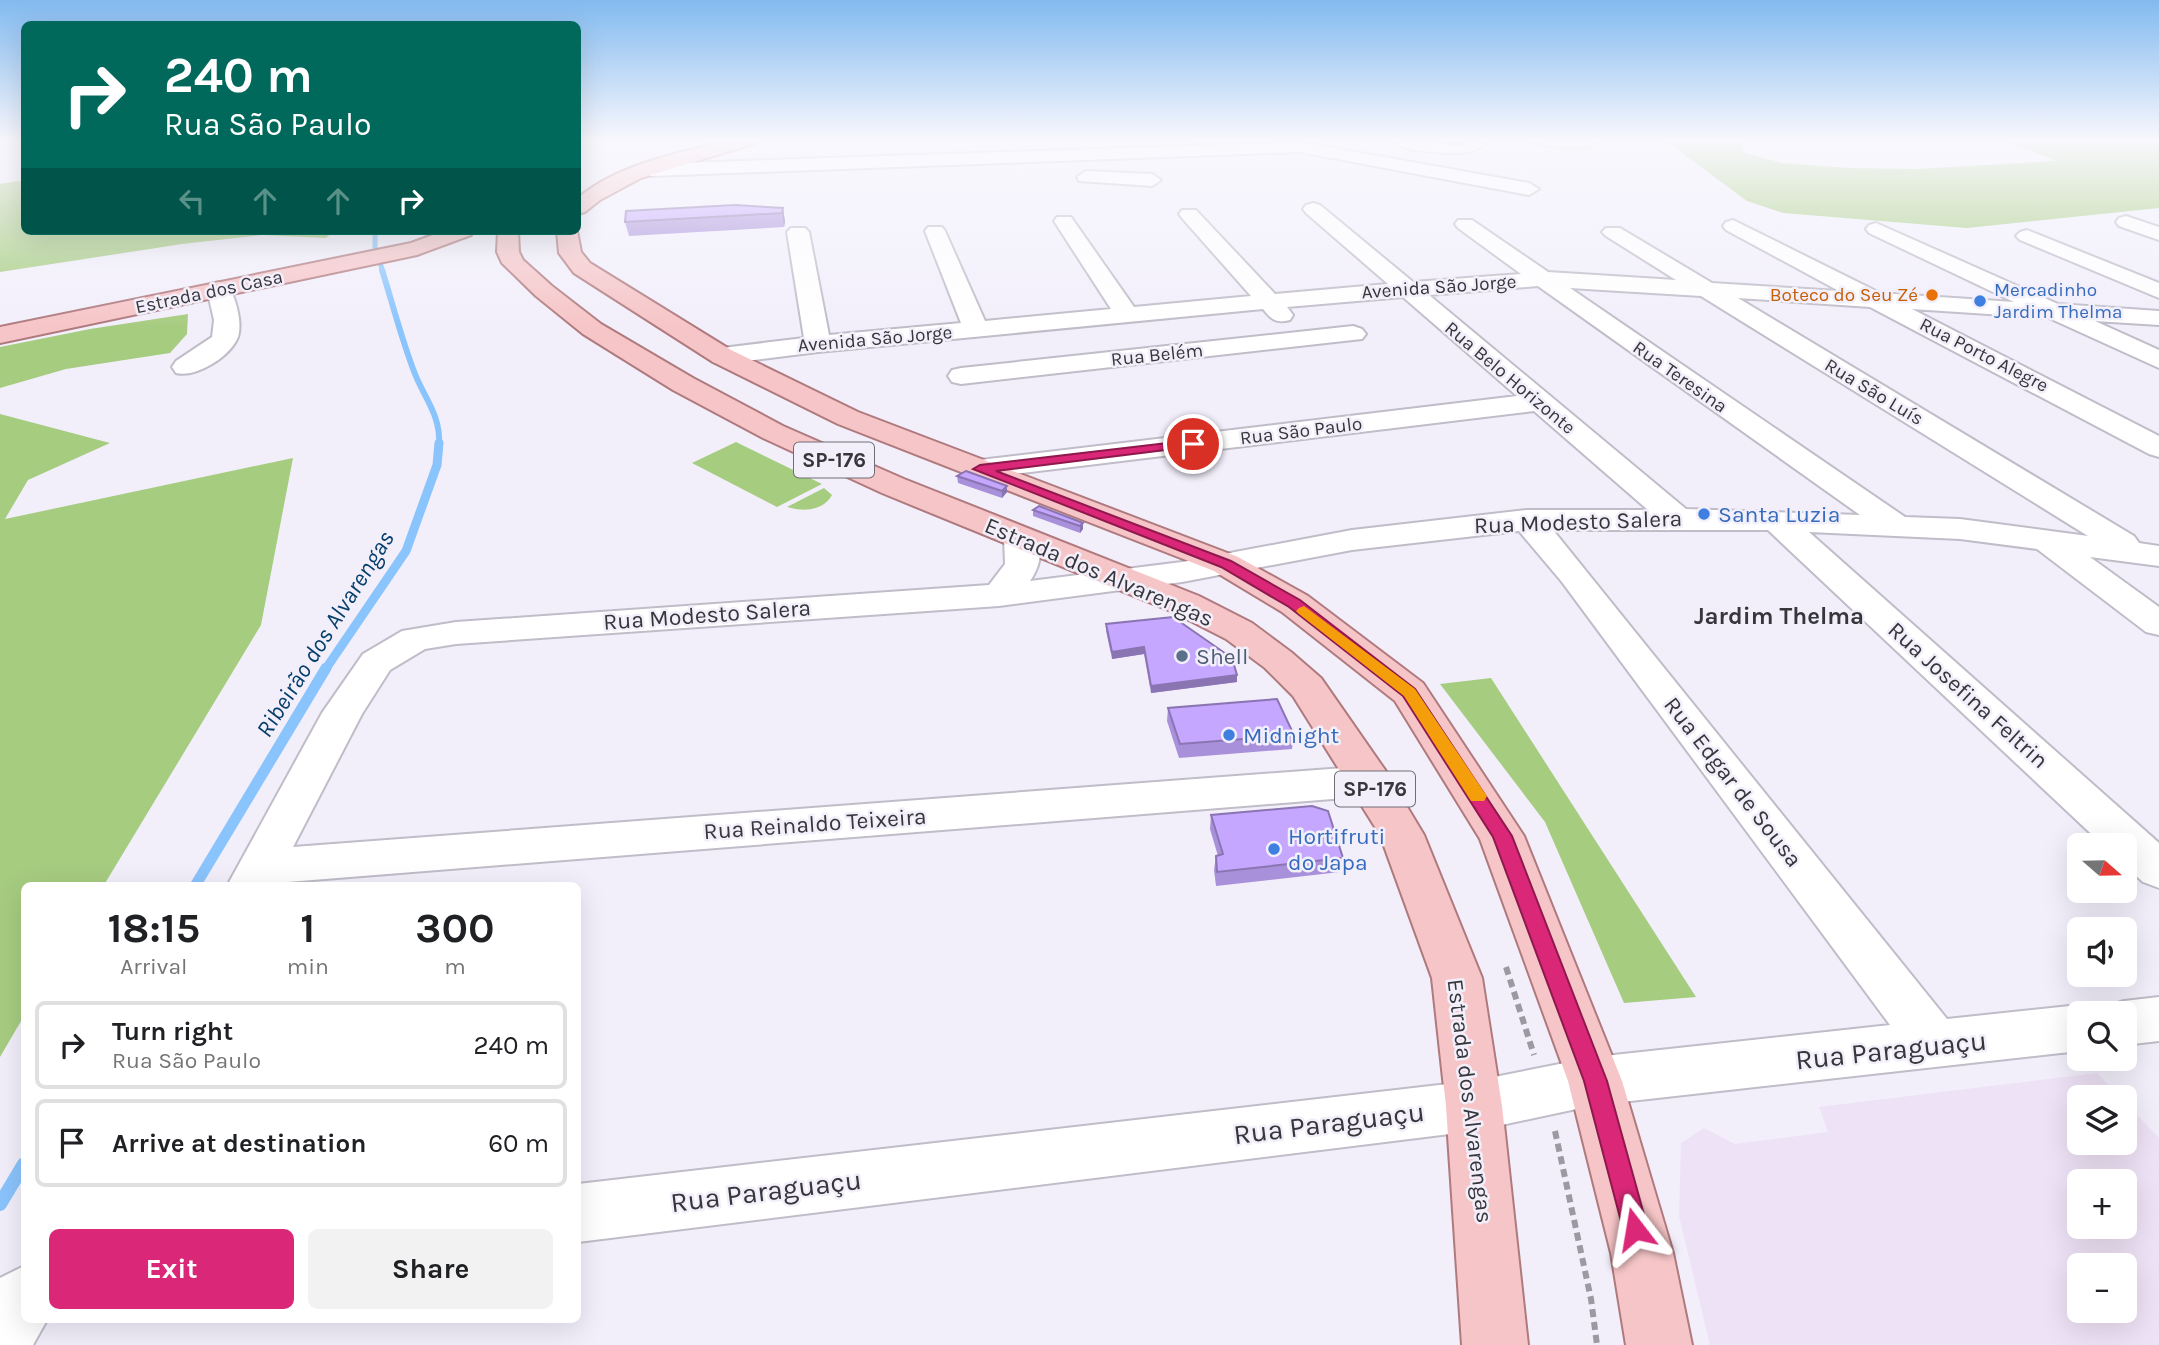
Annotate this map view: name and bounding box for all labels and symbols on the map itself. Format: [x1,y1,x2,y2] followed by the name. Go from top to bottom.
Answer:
[133,266,285,318] street label: Estrada dos Casa
[1361,271,1517,303] street label: Avenida São Jorge
[1994,279,2123,323] place label: Mercadinho Jardim Thelma
[1770,284,1918,306] place label: Boteco do Seu Zé
[1924,287,1940,303] marker: Boteco do Seu Zé
[1972,293,1988,309] marker: Mercadinho Jardim Thelma
[1916,313,2052,397] street label: Rua Porto Alegre
[1440,317,1580,439] street label: Rua Belo Horizonte
[797,321,953,357] street label: Avenida São Jorge
[1629,336,1731,418] street label: Rua Teresina
[1110,339,1204,371] street label: Rua Belém
[1821,354,1927,430] street label: Rua São Luís
[1239,413,1363,449] street label: Rua São Paulo
[1163,414,1223,474] pin
[794,442,874,477] road number: SP-176
[1718,501,1840,528] place label: Santa Luzia
[1473,505,1683,539] street label: Rua Modesto Salera
[1696,506,1712,522] marker: Santa Luzia
[981,512,1217,632] street label: Estrada dos Alvarengas
[250,526,400,742] water label: Ribeirão dos Alvarengas
[602,594,812,636] street label: Rua Modesto Salera
[1694,602,1864,630] district label: Jardim Thelma
[1882,616,2054,774] street label: Rua Josefina Feltrin
[1196,643,1248,670] place label: Shell
[1174,648,1190,664] marker: Shell
[1658,692,1808,872] street label: Rua Edgar de Sousa
[1243,722,1340,749] place label: Midnight
[1221,727,1237,743] marker: Midnight
[1335,772,1415,806] road number: SP-176
[703,803,927,845] street label: Rua Reinaldo Teixeira
[1288,823,1385,876] place label: Hortifruti do Japa
[2067,833,2137,903] north arrow
[1266,841,1282,857] marker: Hortifruti do Japa
[1442,977,1498,1225] street label: Estrada dos Alvarengas
[1794,1024,1988,1076] street label: Rua Paraguaçu
[1232,1095,1426,1151] street label: Rua Paraguaçu
[669,1163,863,1219] street label: Rua Paraguaçu
[1598,1192,1672,1266] position arrow

